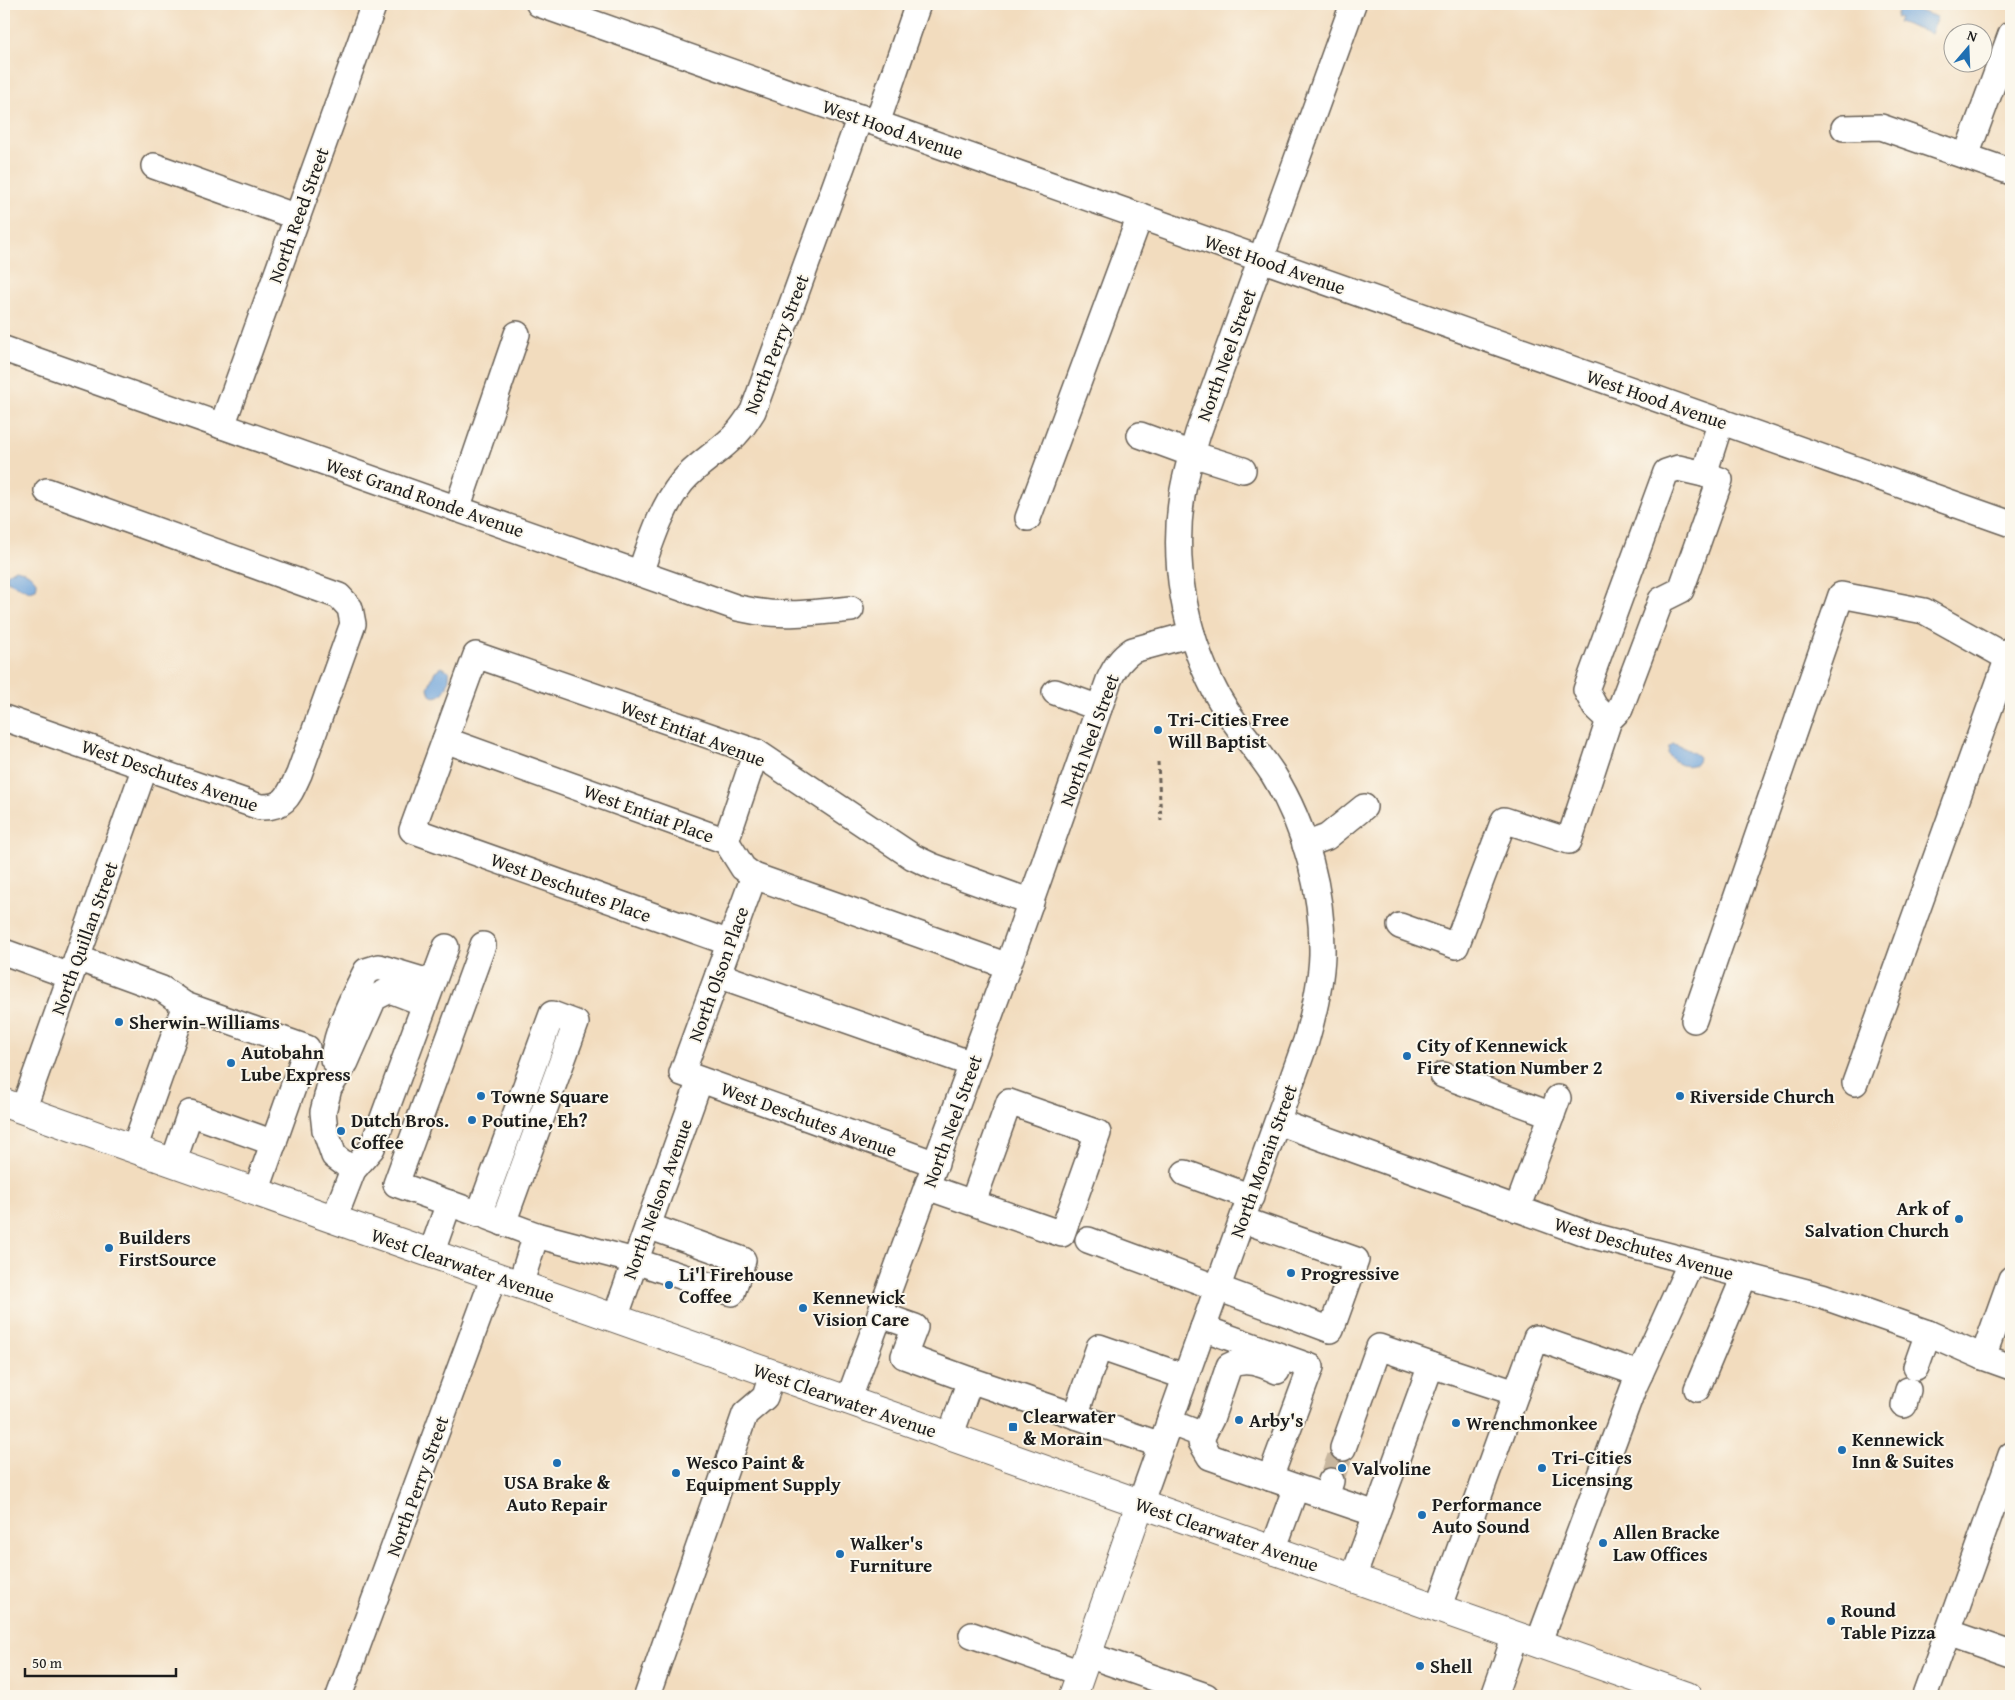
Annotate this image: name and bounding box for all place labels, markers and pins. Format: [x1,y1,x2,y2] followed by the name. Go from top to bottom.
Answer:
[1168,705,1289,755] place label: Tri-Cities Free Will Baptist
[1152,724,1164,736] marker: Tri-Cities Free Will Baptist
[129,1008,280,1036] place label: Sherwin-Williams
[113,1016,125,1028] marker: Sherwin-Williams
[1417,1031,1603,1081] place label: City of Kennewick Fire Station Number 2
[241,1038,351,1088] place label: Autobahn Lube Express
[1401,1050,1413,1062] marker: City of Kennewick Fire Station Number 2
[225,1057,237,1069] marker: Autobahn Lube Express
[491,1082,609,1110] place label: Towne Square
[1690,1082,1835,1110] place label: Riverside Church
[475,1090,487,1102] marker: Towne Square
[1674,1090,1686,1102] marker: Riverside Church
[351,1106,449,1156] place label: Dutch Bros. Coffee
[482,1106,588,1134] place label: Poutine, Eh?
[466,1114,478,1126] marker: Poutine, Eh?
[335,1125,347,1137] marker: Dutch Bros. Coffee
[1805,1194,1951,1244] place label: Ark of Salvation Church
[1953,1213,1965,1225] marker: Ark of Salvation Church
[119,1223,216,1273] place label: Builders FirstSource
[103,1242,115,1254] marker: Builders FirstSource
[1301,1259,1399,1287] place label: Progressive
[679,1260,793,1310] place label: Li'l Firehouse Coffee
[1285,1267,1297,1279] marker: Progressive
[663,1279,675,1291] marker: Li'l Firehouse Coffee
[813,1283,909,1333] place label: Kennewick Vision Care
[797,1302,809,1314] marker: Kennewick Vision Care
[1023,1402,1116,1452] place label: Clearwater & Morain
[1249,1406,1303,1434] place label: Arby's
[1466,1409,1598,1437] place label: Wrenchmonkee
[1233,1414,1245,1426] marker: Arby's
[1450,1417,1462,1429] marker: Wrenchmonkee
[1007,1421,1019,1433] marker: Clearwater & Morain
[1852,1425,1954,1475] place label: Kennewick Inn & Suites
[1552,1443,1633,1493] place label: Tri-Cities Licensing
[1836,1444,1848,1456] marker: Kennewick Inn & Suites
[686,1448,841,1498] place label: Wesco Paint & Equipment Supply
[1352,1454,1431,1482] place label: Valvoline
[551,1457,563,1469] marker: USA Brake & Auto Repair
[1336,1462,1348,1474] marker: Valvoline
[1536,1462,1548,1474] marker: Tri-Cities Licensing
[670,1467,682,1479] marker: Wesco Paint & Equipment Supply
[504,1468,611,1518] place label: USA Brake & Auto Repair
[1432,1490,1542,1540] place label: Performance Auto Sound
[1416,1509,1428,1521] marker: Performance Auto Sound
[1613,1518,1720,1568] place label: Allen Bracke Law Offices
[850,1529,932,1579] place label: Walker's Furniture
[1597,1537,1609,1549] marker: Allen Bracke Law Offices
[834,1548,846,1560] marker: Walker's Furniture
[1841,1596,1936,1646] place label: Round Table Pizza
[1825,1615,1837,1627] marker: Round Table Pizza
[1430,1652,1472,1680] place label: Shell
[1414,1660,1426,1672] marker: Shell

